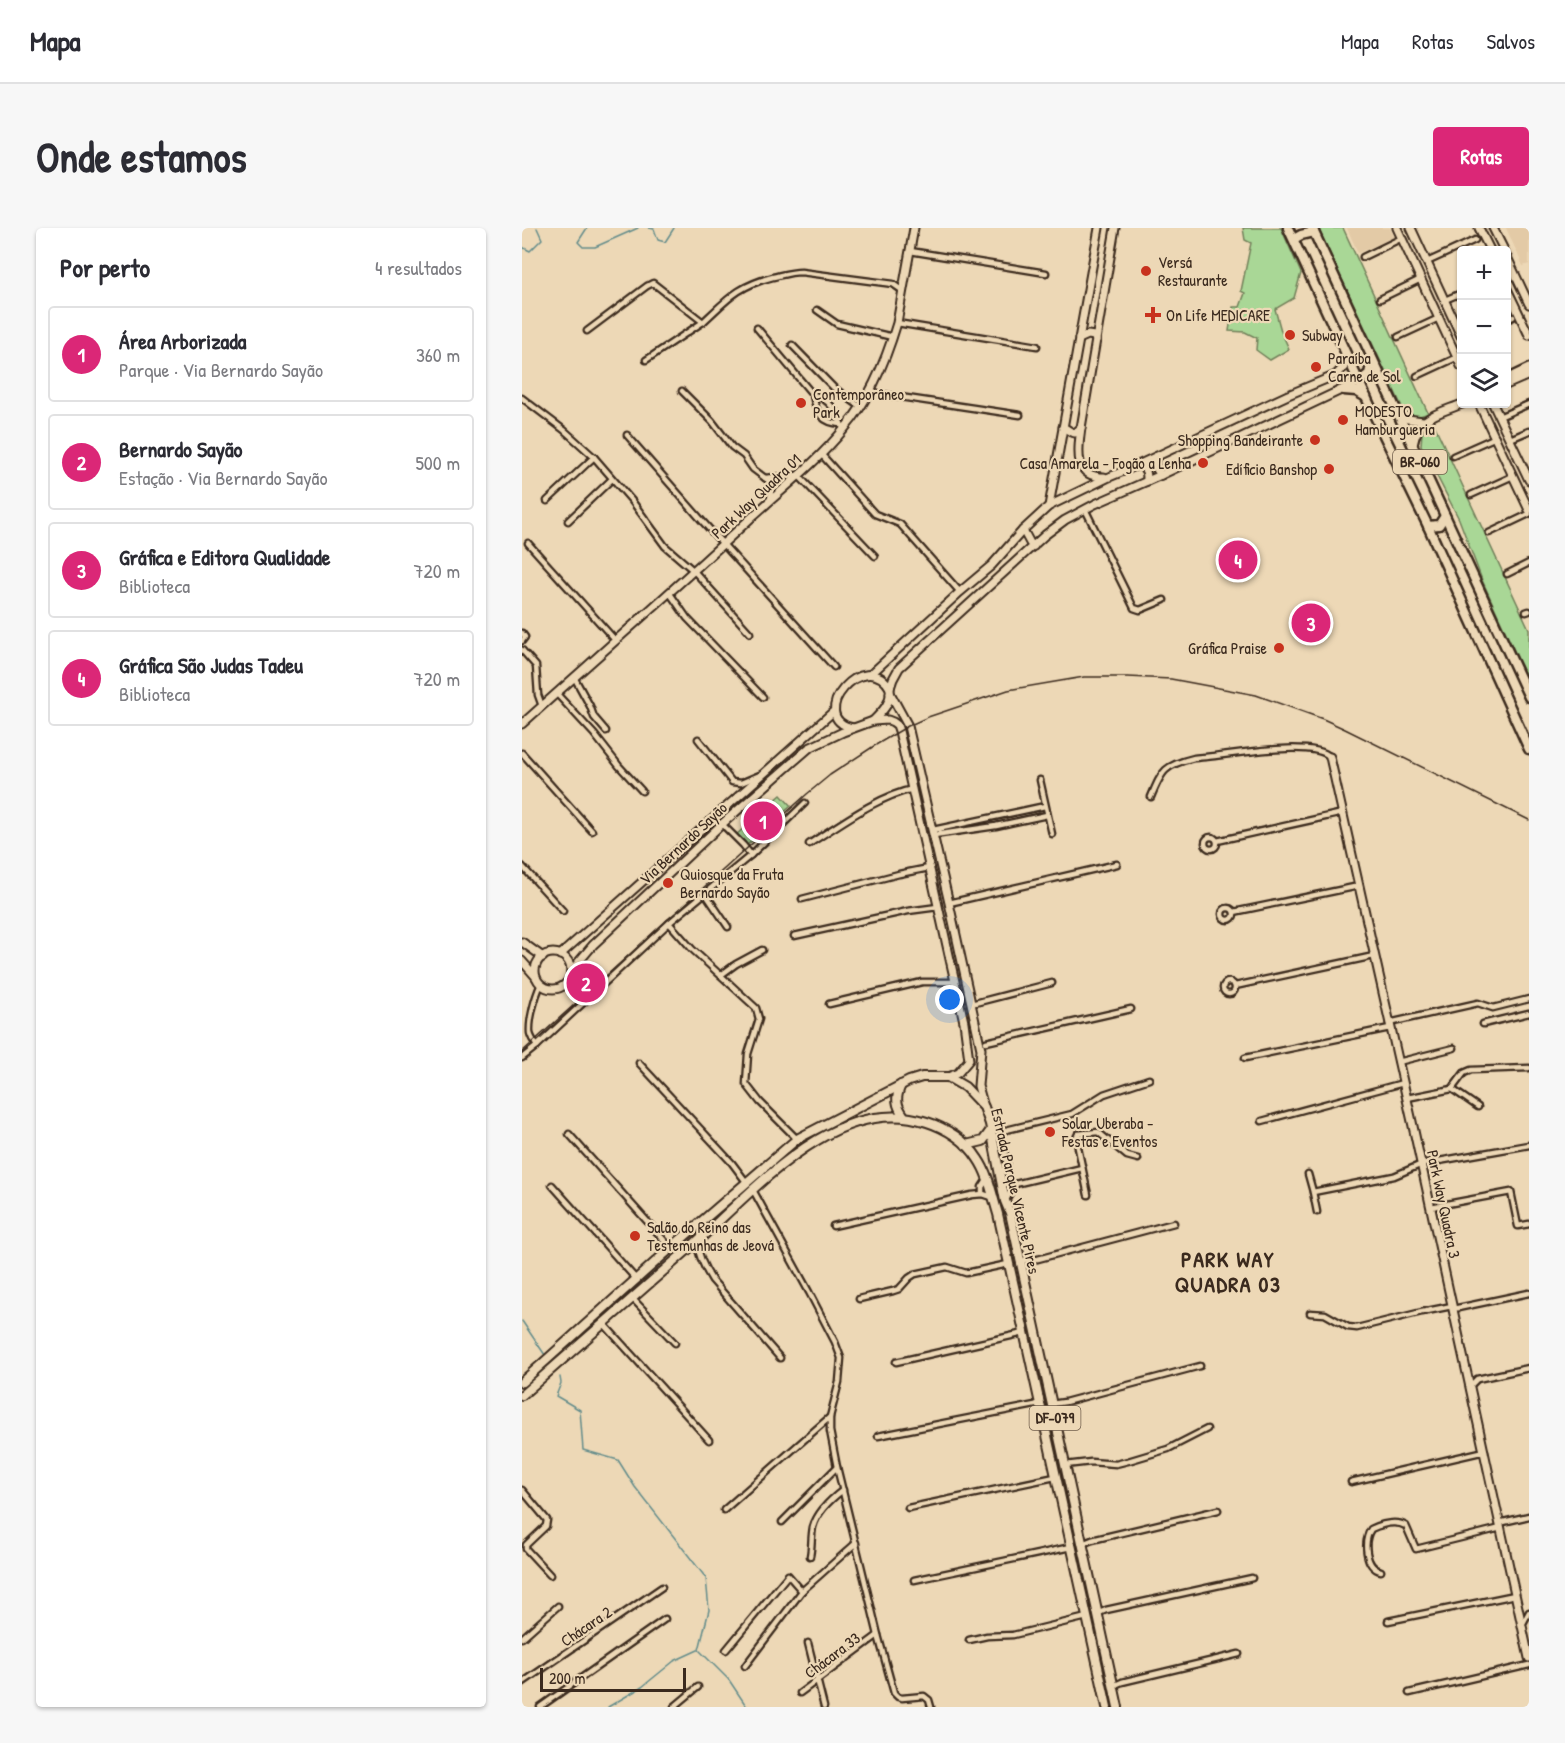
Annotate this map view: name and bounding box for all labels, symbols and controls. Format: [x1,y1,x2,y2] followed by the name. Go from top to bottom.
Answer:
[30,22,81,60] text: Mapa
[1341,27,1379,56] text: Mapa
[1412,27,1454,56] text: Rotas
[1487,27,1535,56] text: Salvos
[1433,127,1529,186] button: Rotas
[36,128,247,185] text: Onde estamos
[1457,246,1511,408] map controls
[1457,246,1511,300] button: +
[60,250,150,285] text: Por perto
[1158,251,1228,291] place label: Versá Restaurante
[375,254,462,281] text: 4 resultados
[1139,264,1153,278] marker: Versá Restaurante
[1457,300,1511,354] button: −
[1166,304,1270,326] place label: On Life MEDICARE
[1144,306,1162,324] marker: On Life MEDICARE
[1302,324,1343,346] place label: Subway
[119,326,246,356] text: Área Arborizada
[1283,328,1297,342] marker: Subway
[78,341,85,368] text: 1
[416,341,460,368] text: 360 m
[1328,347,1402,387] place label: Paraíba Carne de Sol
[1457,354,1511,408] button: layers
[119,356,323,383] text: Parque · Via Bernardo Sayão
[1309,360,1323,374] marker: Paraíba Carne de Sol
[813,383,905,423] place label: Contemporâneo Park
[794,396,808,410] marker: Contemporâneo Park
[1355,400,1435,440] place label: MODESTO Hamburgueria
[1336,413,1350,427] marker: MODESTO Hamburgueria
[1178,429,1304,451] place label: Shopping Bandeirante
[1308,433,1322,447] marker: Shopping Bandeirante
[119,434,242,464] text: Bernardo Sayão
[706,448,806,543] street label: Park Way Quadra 01
[77,449,86,476] text: 2
[415,449,460,476] text: 500 m
[1393,450,1447,474] road number: BR-060
[1020,452,1191,474] place label: Casa Amarela - Fogão a Lenha
[1196,456,1210,470] marker: Casa Amarela - Fogão a Lenha
[1226,458,1317,480] place label: Edíficio Banshop
[1322,462,1336,476] marker: Edíficio Banshop
[119,464,328,491] text: Estação · Via Bernardo Sayão
[1218,538,1258,582] pin: 4
[119,542,330,572] text: Gráfica e Editora Qualidade
[77,557,86,584] text: 3
[414,557,460,584] text: 720 m
[119,572,190,599] text: Biblioteca
[1292,600,1330,646] pin: 3
[1188,637,1268,659] place label: Gráfica Praise
[1272,641,1286,655] marker: Gráfica Praise
[119,650,303,680] text: Gráfica São Judas Tadeu
[78,665,85,692] text: 4
[414,665,460,692] text: 720 m
[119,680,190,707] text: Biblioteca
[634,796,732,889] street label: Via Bernardo Sayão
[744,798,782,844] pin: 1
[680,863,783,903] place label: Quiosque da Fruta Bernardo Sayão
[661,876,675,890] marker: Quiosque da Fruta Bernardo Sayão
[566,960,606,1005] pin: 2
[935,985,964,1014] your location
[986,1106,1046,1276] street label: Estrada Parque Vicente Pires
[1061,1112,1157,1152] place label: Solar Uberaba - Festas e Eventos
[1043,1125,1057,1139] marker: Solar Uberaba - Festas e Eventos
[1422,1148,1466,1260] street label: Park Way Quadra 3
[647,1216,774,1256] place label: Salão do Reino das Testemunhas de Jeová
[628,1229,642,1243] marker: Salão do Reino das Testemunhas de Jeová
[1175,1244,1281,1299] district label: PARK WAY QUADRA 03
[1030,1406,1080,1430] road number: DF-079
[556,1600,617,1651] street label: Chácara 2
[800,1627,864,1683] street label: Chácara 33
[540,1665,686,1692] scale bar
[549,1667,585,1689] text: 200 m

